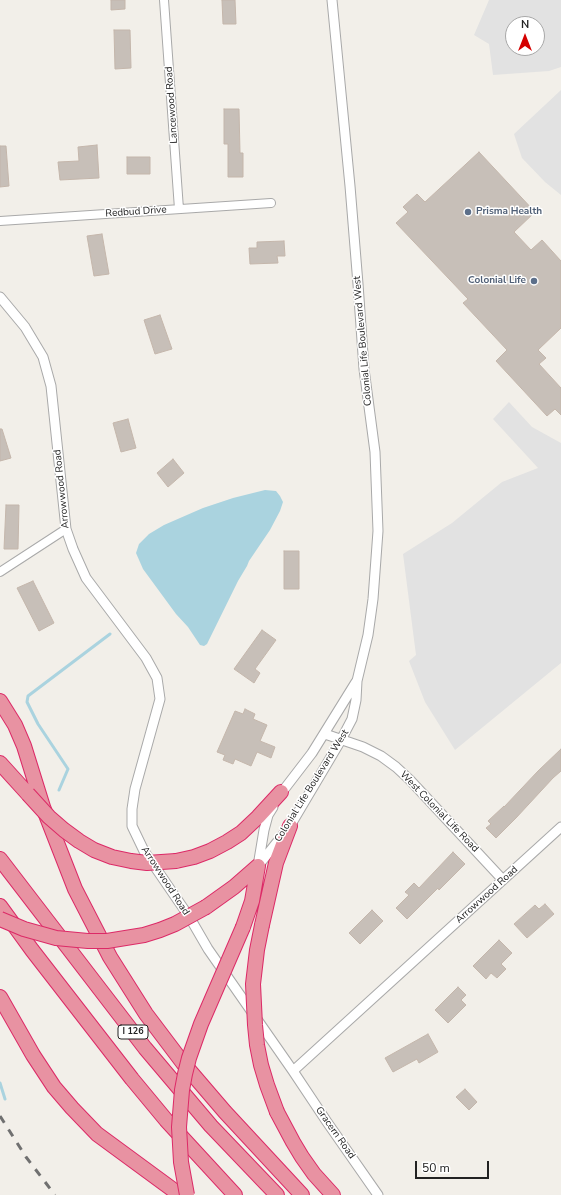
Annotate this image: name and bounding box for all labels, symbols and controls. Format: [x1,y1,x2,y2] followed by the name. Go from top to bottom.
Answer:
[505,16,545,56] north arrow
[521,17,529,32] text: N
[163,66,181,144] street label: Lancewood Road
[105,204,167,220] street label: Redbud Drive
[476,206,542,218] place label: Prisma Health
[463,207,473,217] marker: Prisma Health
[468,275,526,287] place label: Colonial Life
[351,276,375,406] street label: Colonial Life Boulevard West
[529,276,539,286] marker: Colonial Life
[52,449,72,529] street label: Arrowwood Road
[272,728,352,844] street label: Colonial Life Boulevard West
[397,769,481,855] street label: West Colonial Life Road
[138,844,192,918] street label: Arrowwood Road
[453,864,521,926] street label: Arrowwood Road
[118,1025,148,1039] road number: I 126
[313,1105,357,1161] street label: Gracern Road
[417,1153,491,1179] scale bar
[422,1160,450,1176] text: 50 m

